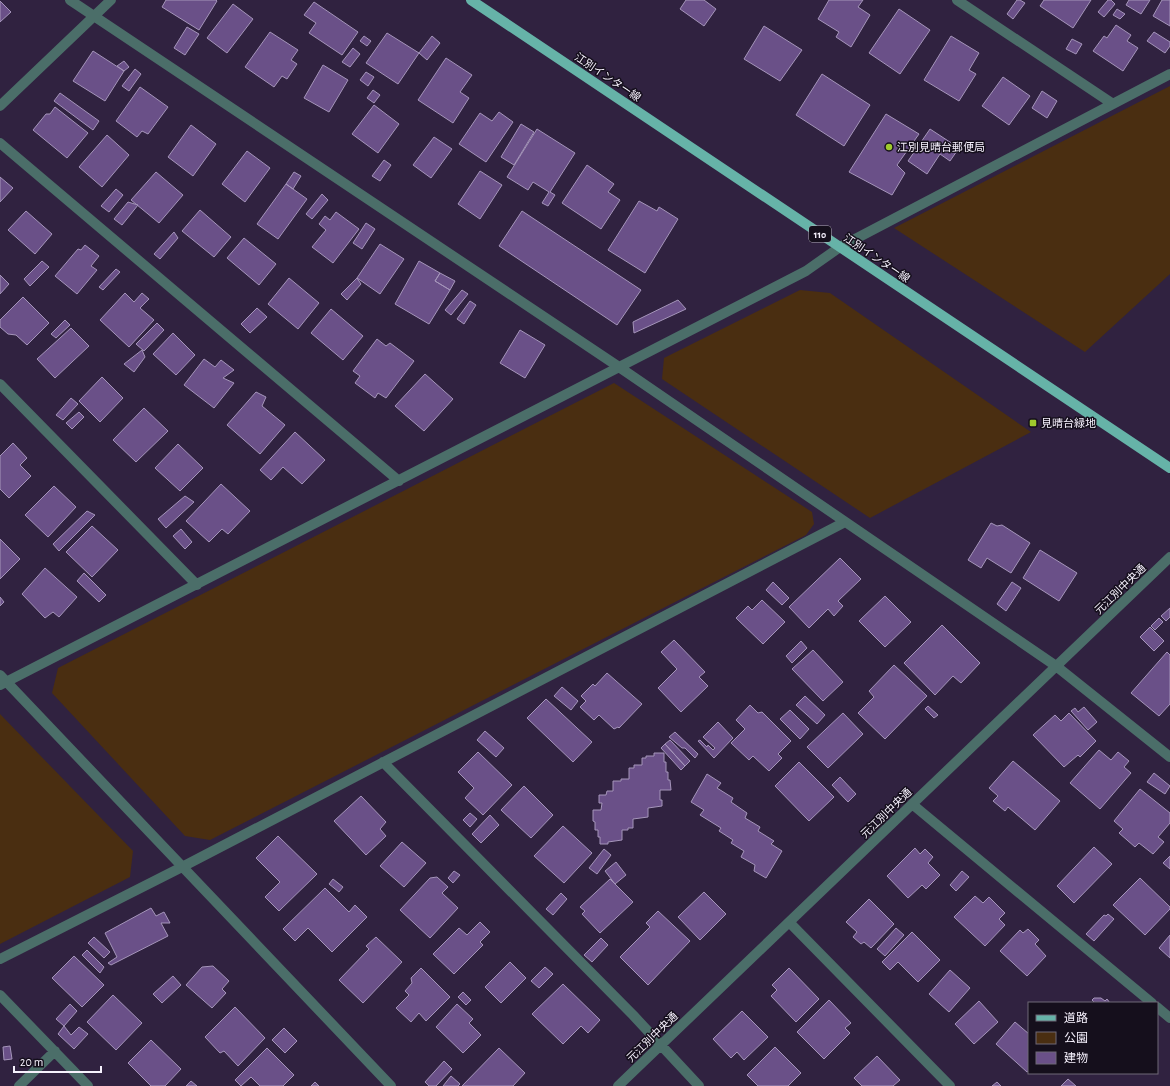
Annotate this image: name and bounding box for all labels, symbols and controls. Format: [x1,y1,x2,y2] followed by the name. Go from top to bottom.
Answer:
[573,50,643,104] street label: 江別インター線
[897,141,985,153] place label: 江別見晴台郵便局
[884,142,894,152] marker: 江別見晴台郵便局
[809,226,831,242] road number: 110
[842,231,912,285] street label: 江別インター線
[1041,417,1096,429] place label: 見晴台緑地
[1028,418,1038,428] marker: 見晴台緑地
[1092,562,1148,616] street label: 元江別中央通
[858,786,914,840] street label: 元江別中央通
[1028,1002,1158,1074] legend
[624,1010,680,1064] street label: 元江別中央通
[1064,1011,1088,1024] text: 道路
[1064,1032,1088,1044] text: 公園
[14,1048,101,1074] scale bar
[1064,1051,1088,1064] text: 建物
[20,1056,43,1068] text: 20 m

